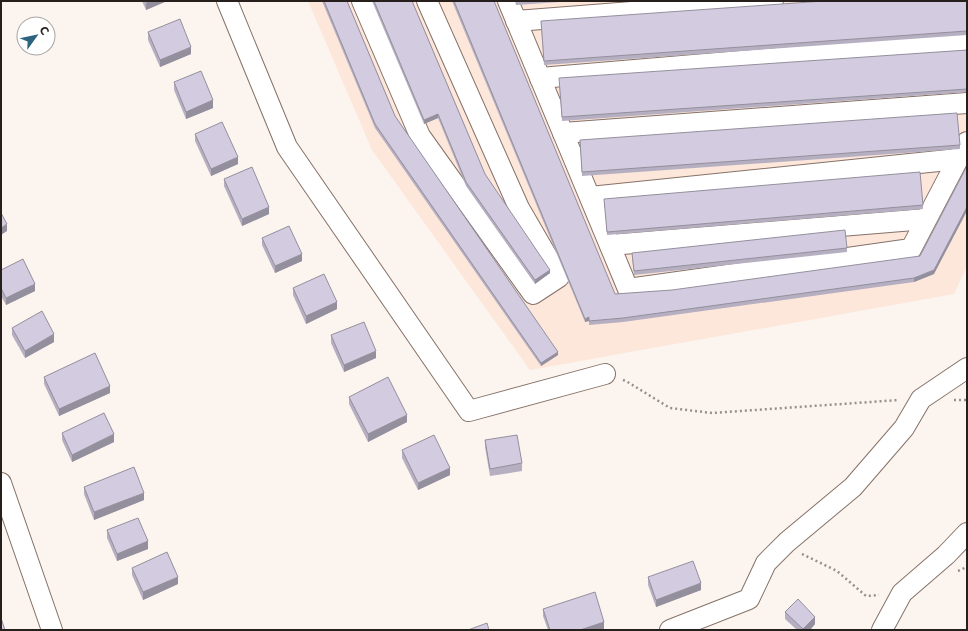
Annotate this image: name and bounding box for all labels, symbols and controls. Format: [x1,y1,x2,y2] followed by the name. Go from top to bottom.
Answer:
[16,16,56,56] north arrow
[37,24,53,37] text: С

